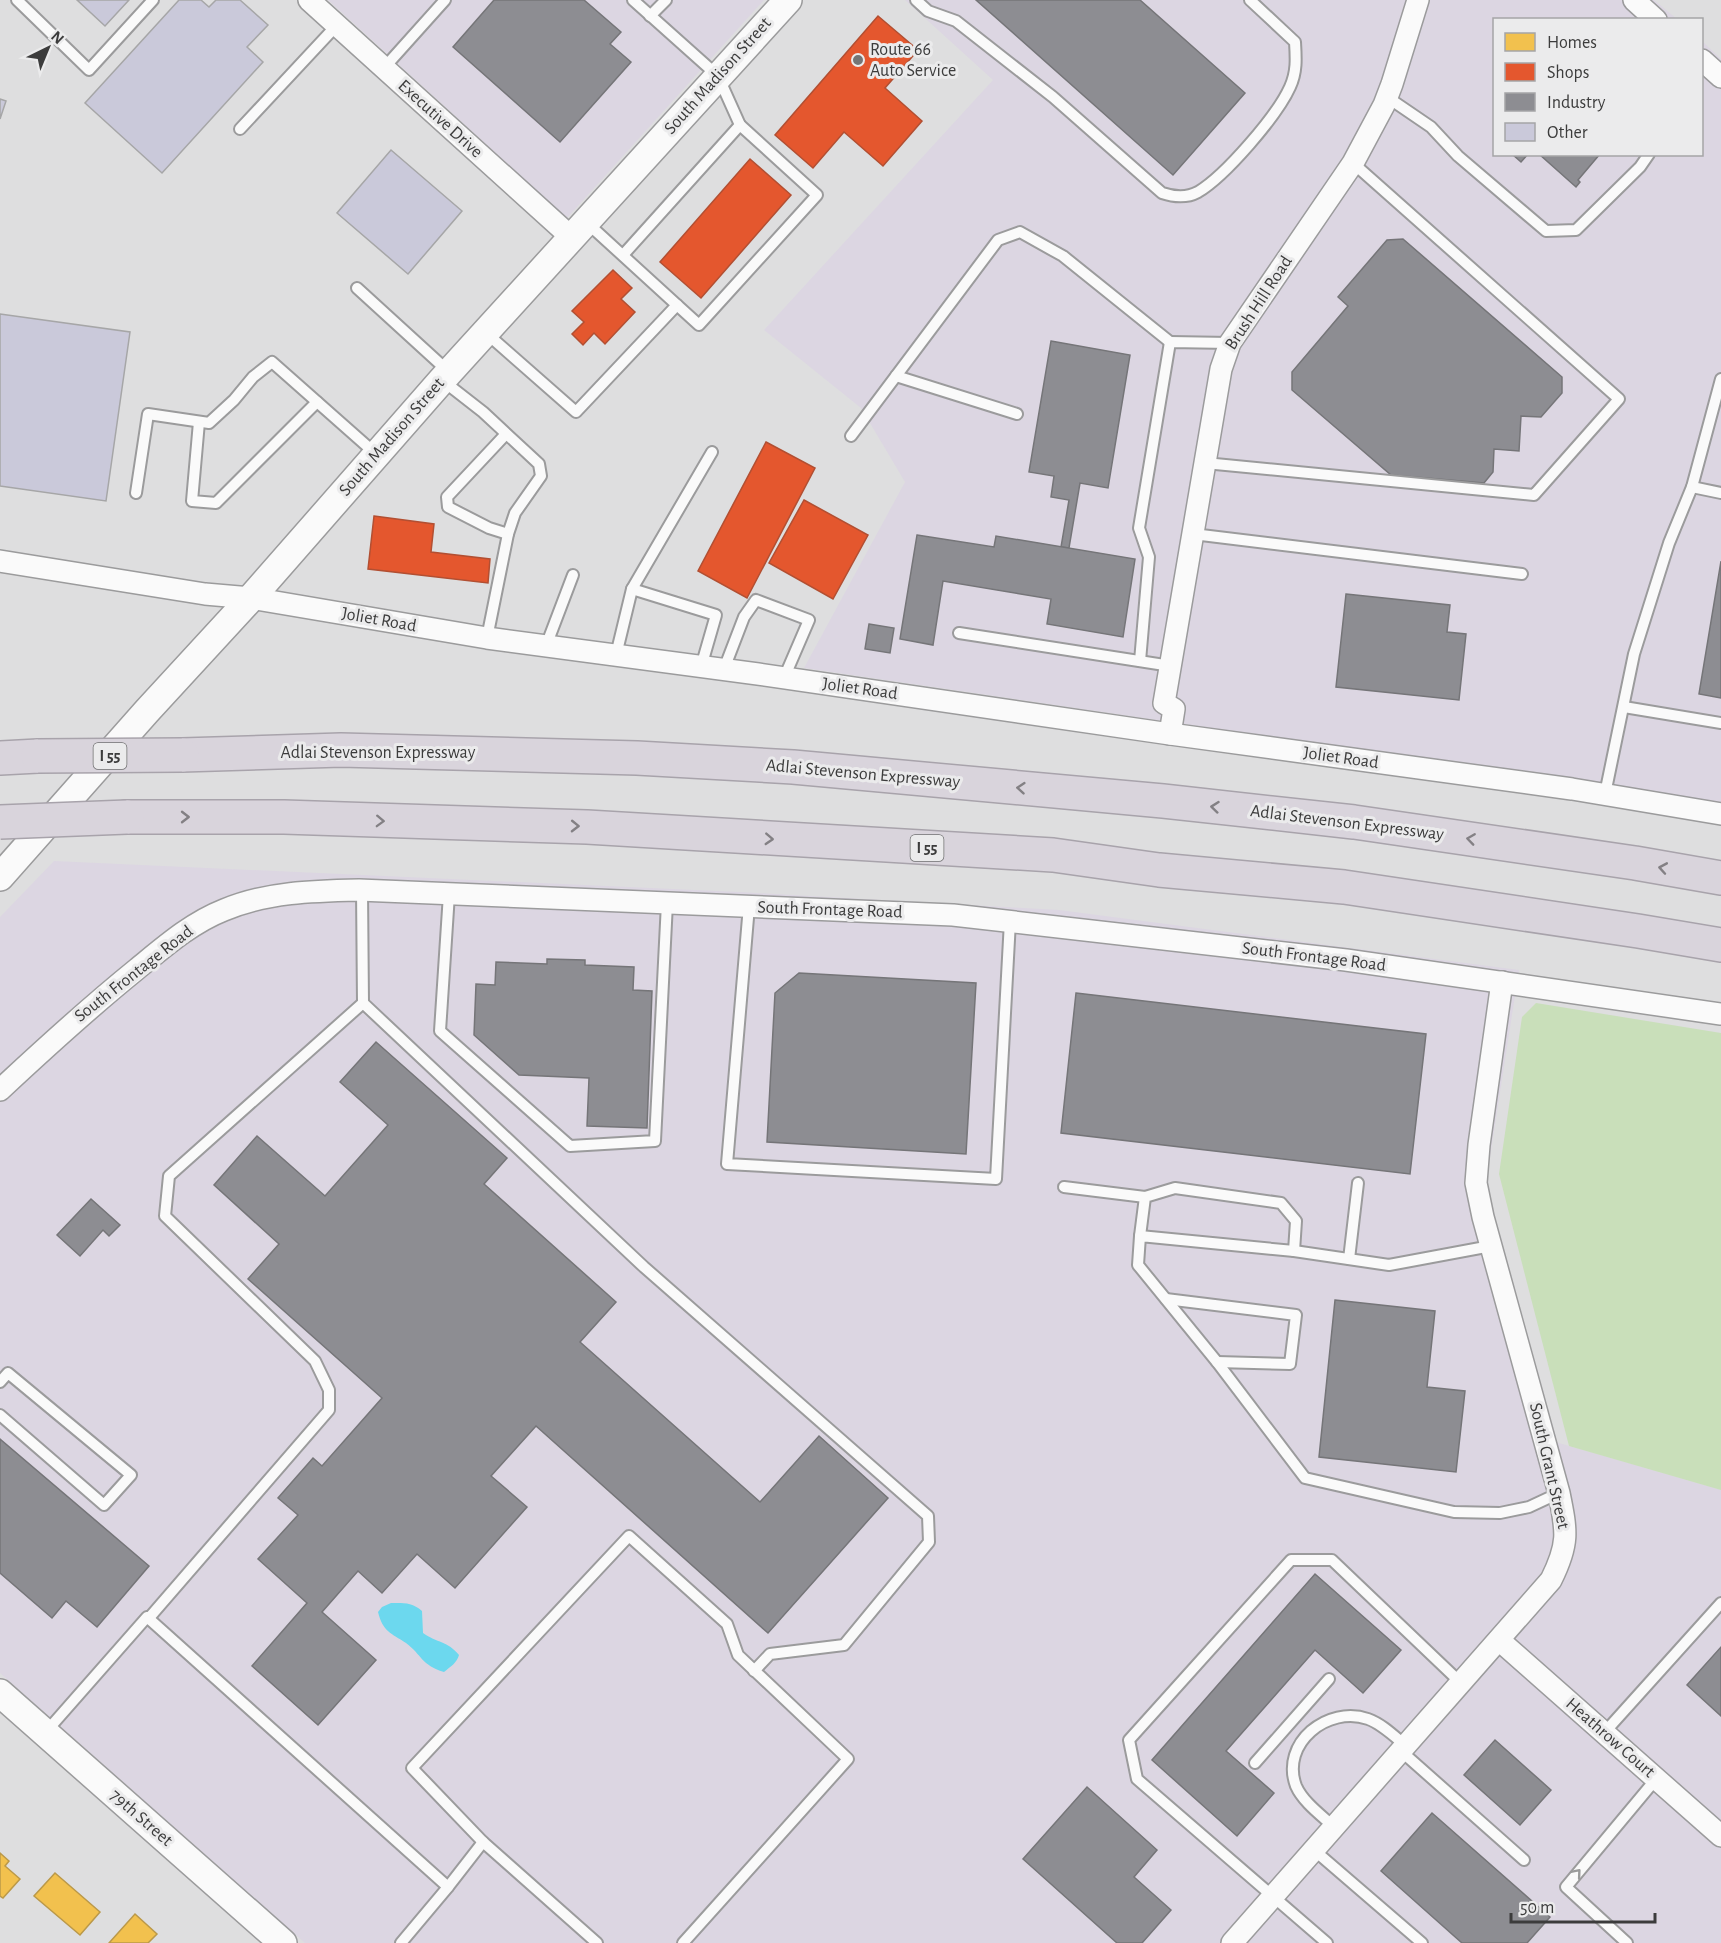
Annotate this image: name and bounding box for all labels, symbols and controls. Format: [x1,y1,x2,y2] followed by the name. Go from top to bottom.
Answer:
[661,14,775,138] street label: South Madison Street
[18,18,78,78] north arrow
[1493,18,1703,156] legend
[48,28,67,47] text: N
[1547,34,1597,52] text: Homes
[870,41,956,80] place label: Route 66 Auto Service
[851,53,865,67] marker: Route 66 Auto Service
[1547,64,1589,82] text: Shops
[394,77,486,161] street label: Executive Drive
[1547,94,1606,112] text: Industry
[1547,124,1588,142] text: Other
[1222,253,1296,353] street label: Brush Hill Road
[336,374,448,500] street label: South Madison Street
[340,605,418,635] street label: Joliet Road
[821,675,899,703] street label: Joliet Road
[94,743,126,769] road number: I 55
[281,744,476,762] street label: Adlai Stevenson Expressway
[1302,744,1380,772] street label: Joliet Road
[765,757,961,791] street label: Adlai Stevenson Expressway
[1016,782,1025,795] one-way arrow
[1210,801,1219,814] one-way arrow
[1249,802,1445,844] street label: Adlai Stevenson Expressway
[181,811,190,823] one-way arrow
[375,814,384,827] one-way arrow
[570,820,579,833] one-way arrow
[765,832,774,845] one-way arrow
[1466,833,1475,845] one-way arrow
[910,835,944,861] road number: I 55
[1659,862,1669,875] one-way arrow
[757,898,903,922] street label: South Frontage Road
[71,922,197,1026] street label: South Frontage Road
[1241,939,1387,975] street label: South Frontage Road
[1526,1401,1572,1531] street label: South Grant Street
[1562,1695,1658,1781] street label: Heathrow Court
[106,1786,176,1850] street label: 79th Street
[1570,1869,1581,1880] one-way arrow
[1511,1886,1655,1924] scale bar
[1520,1899,1554,1917] text: 50 m

